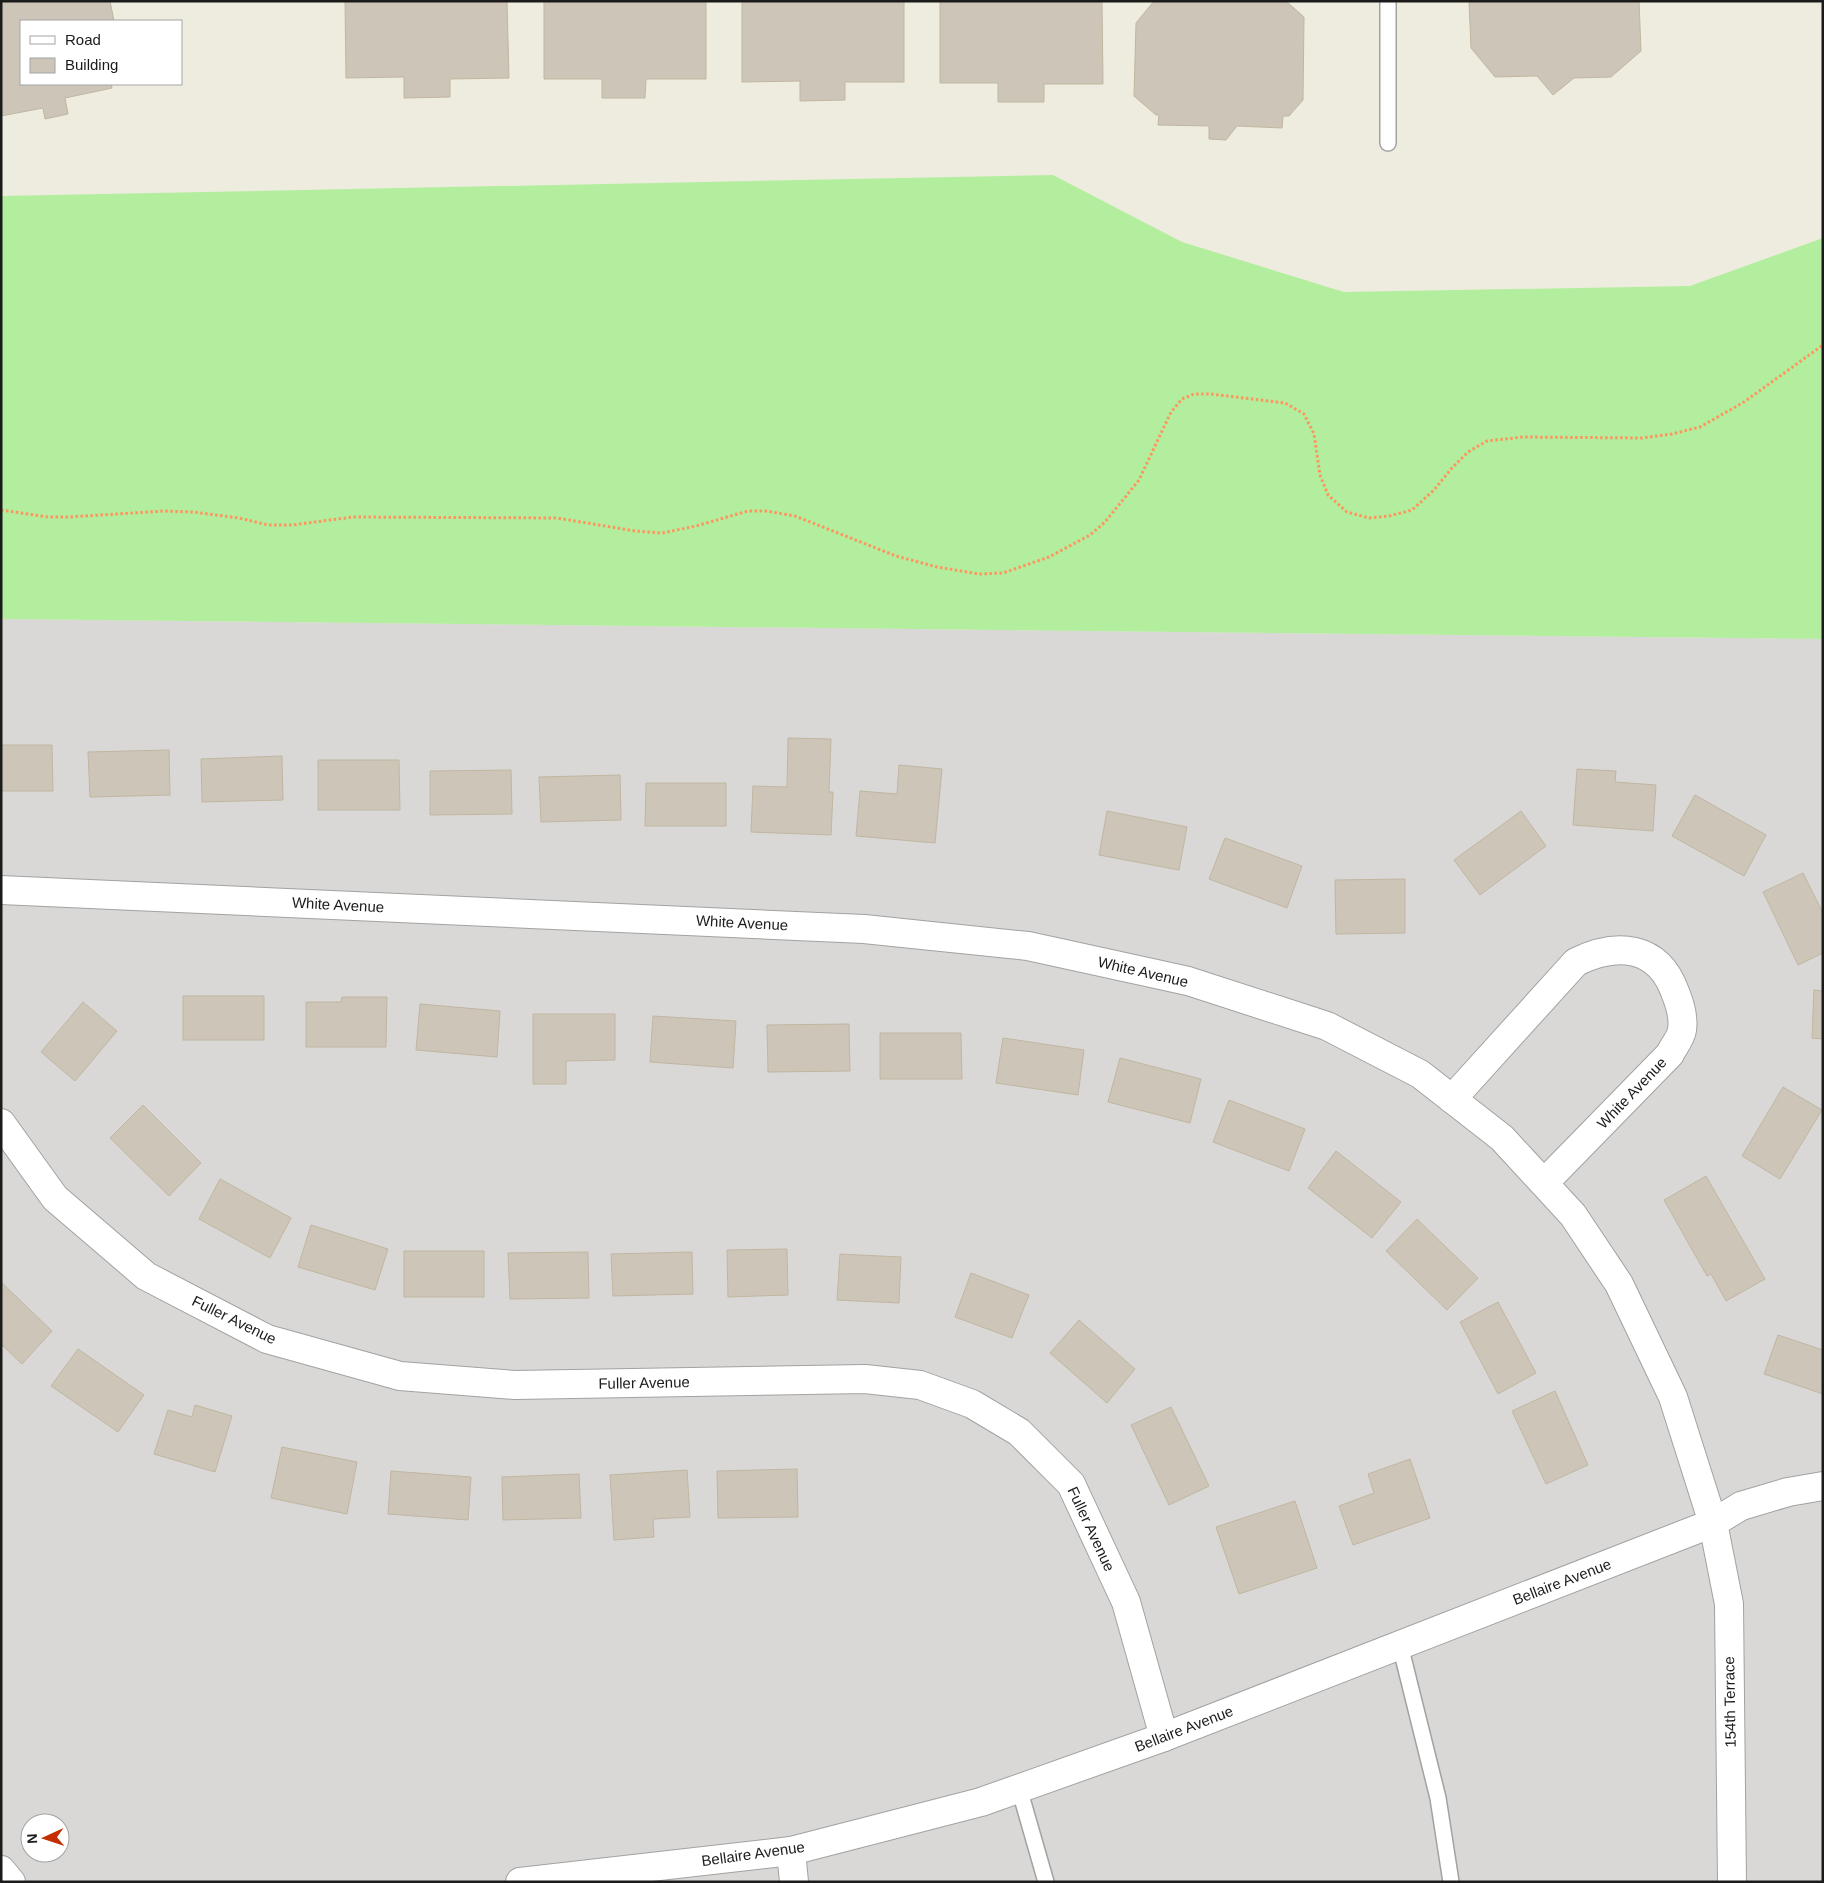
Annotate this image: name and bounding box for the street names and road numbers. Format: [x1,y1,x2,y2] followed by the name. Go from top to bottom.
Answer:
[291,894,385,915] street label: White Avenue
[695,912,789,933] street label: White Avenue
[1096,953,1190,990] street label: White Avenue
[1593,1054,1670,1132] street label: White Avenue
[189,1292,279,1347] street label: Fuller Avenue
[598,1373,690,1392] street label: Fuller Avenue
[1064,1484,1118,1574] street label: Fuller Avenue
[1510,1555,1613,1608] street label: Bellaire Avenue
[1720,1656,1739,1748] street label: 154th Terrace
[1132,1702,1235,1755] street label: Bellaire Avenue
[700,1838,806,1869] street label: Bellaire Avenue

